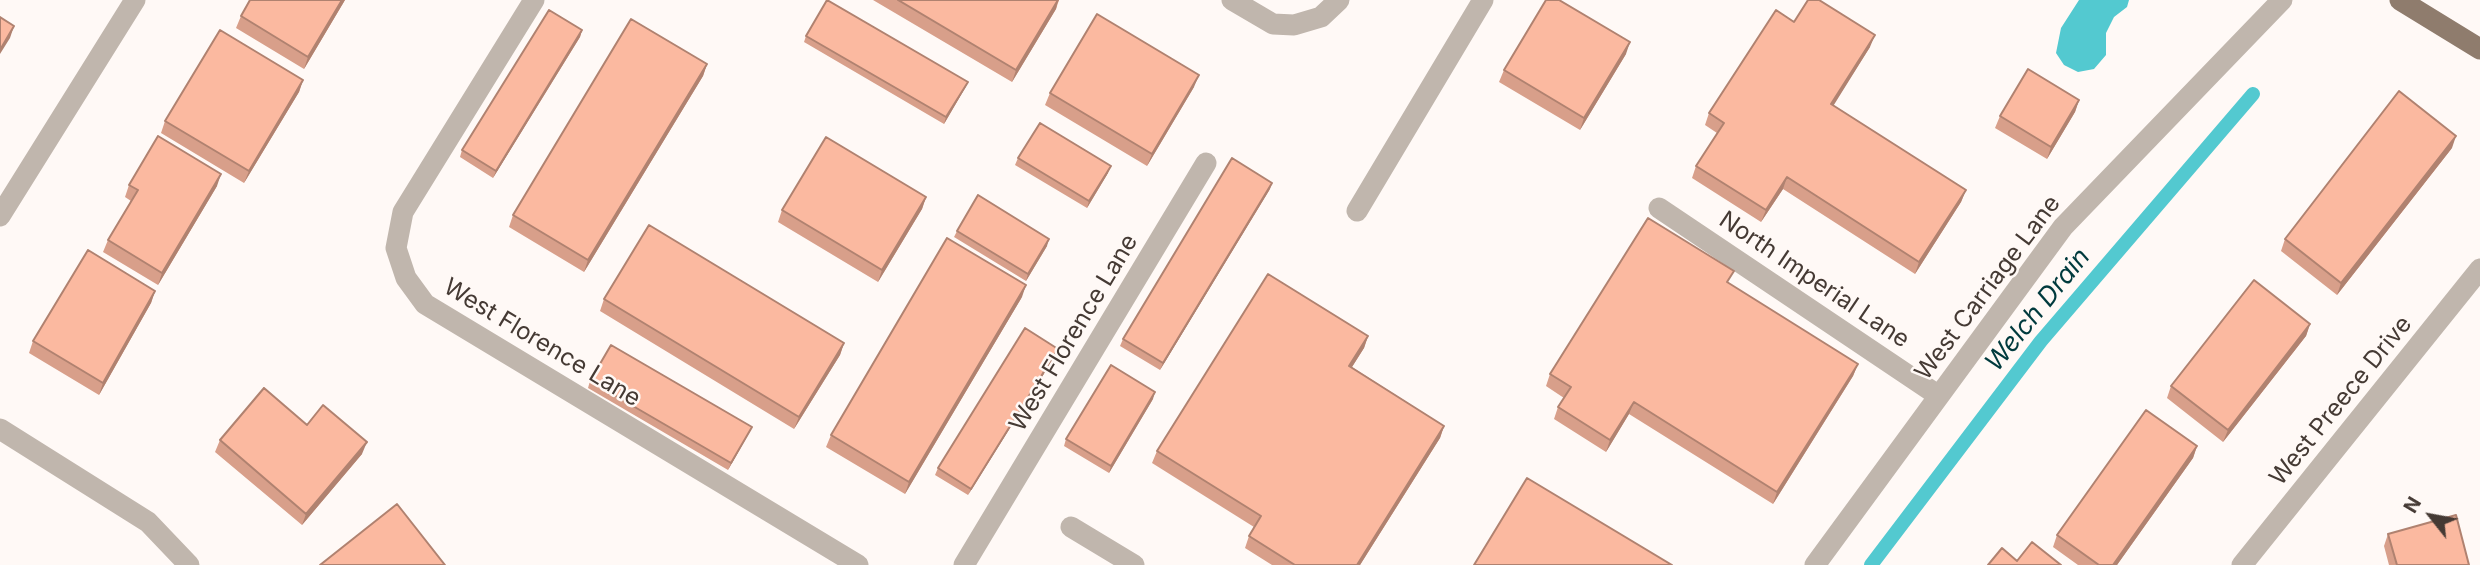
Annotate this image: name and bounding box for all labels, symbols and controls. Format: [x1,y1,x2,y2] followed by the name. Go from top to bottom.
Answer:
[1909,190,2067,386] street label: West Carriage Lane
[1713,206,1915,354] street label: North Imperial Lane
[1004,229,1144,437] street label: West Florence Lane
[1979,242,2097,378] water label: Welch Drain
[438,273,646,413] street label: West Florence Lane
[2264,310,2418,492] street label: West Preece Drive
[2396,481,2466,551] north arrow
[2399,493,2426,517] text: N

